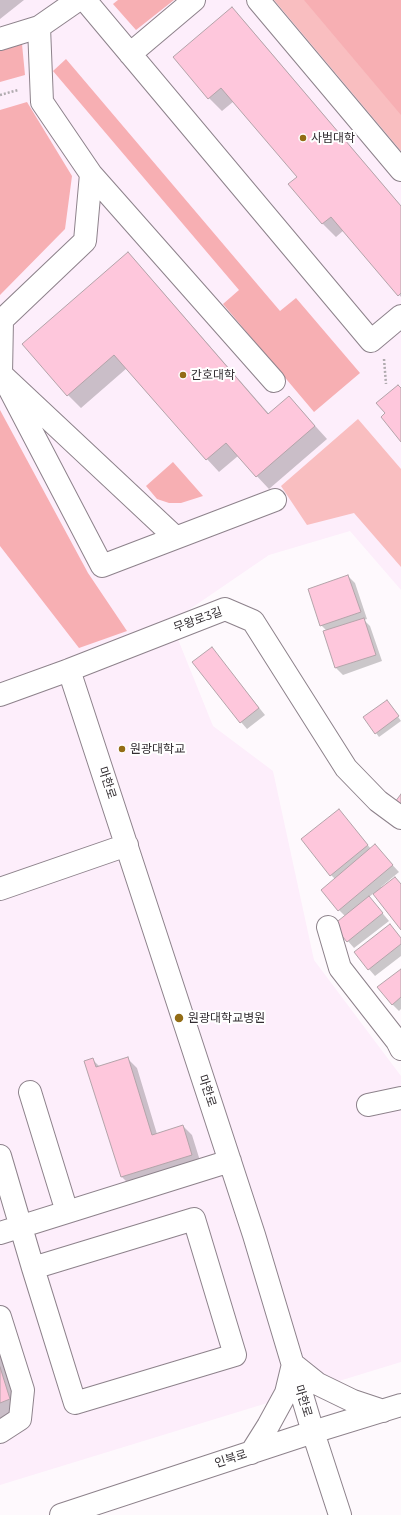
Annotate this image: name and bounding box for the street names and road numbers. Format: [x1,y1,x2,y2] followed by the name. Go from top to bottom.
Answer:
[172,605,224,635] street label: 무왕로3길
[95,765,119,801] street label: 마한로
[195,1073,219,1109] street label: 마한로
[291,1383,315,1419] street label: 마한로
[213,1447,249,1471] street label: 인북로

